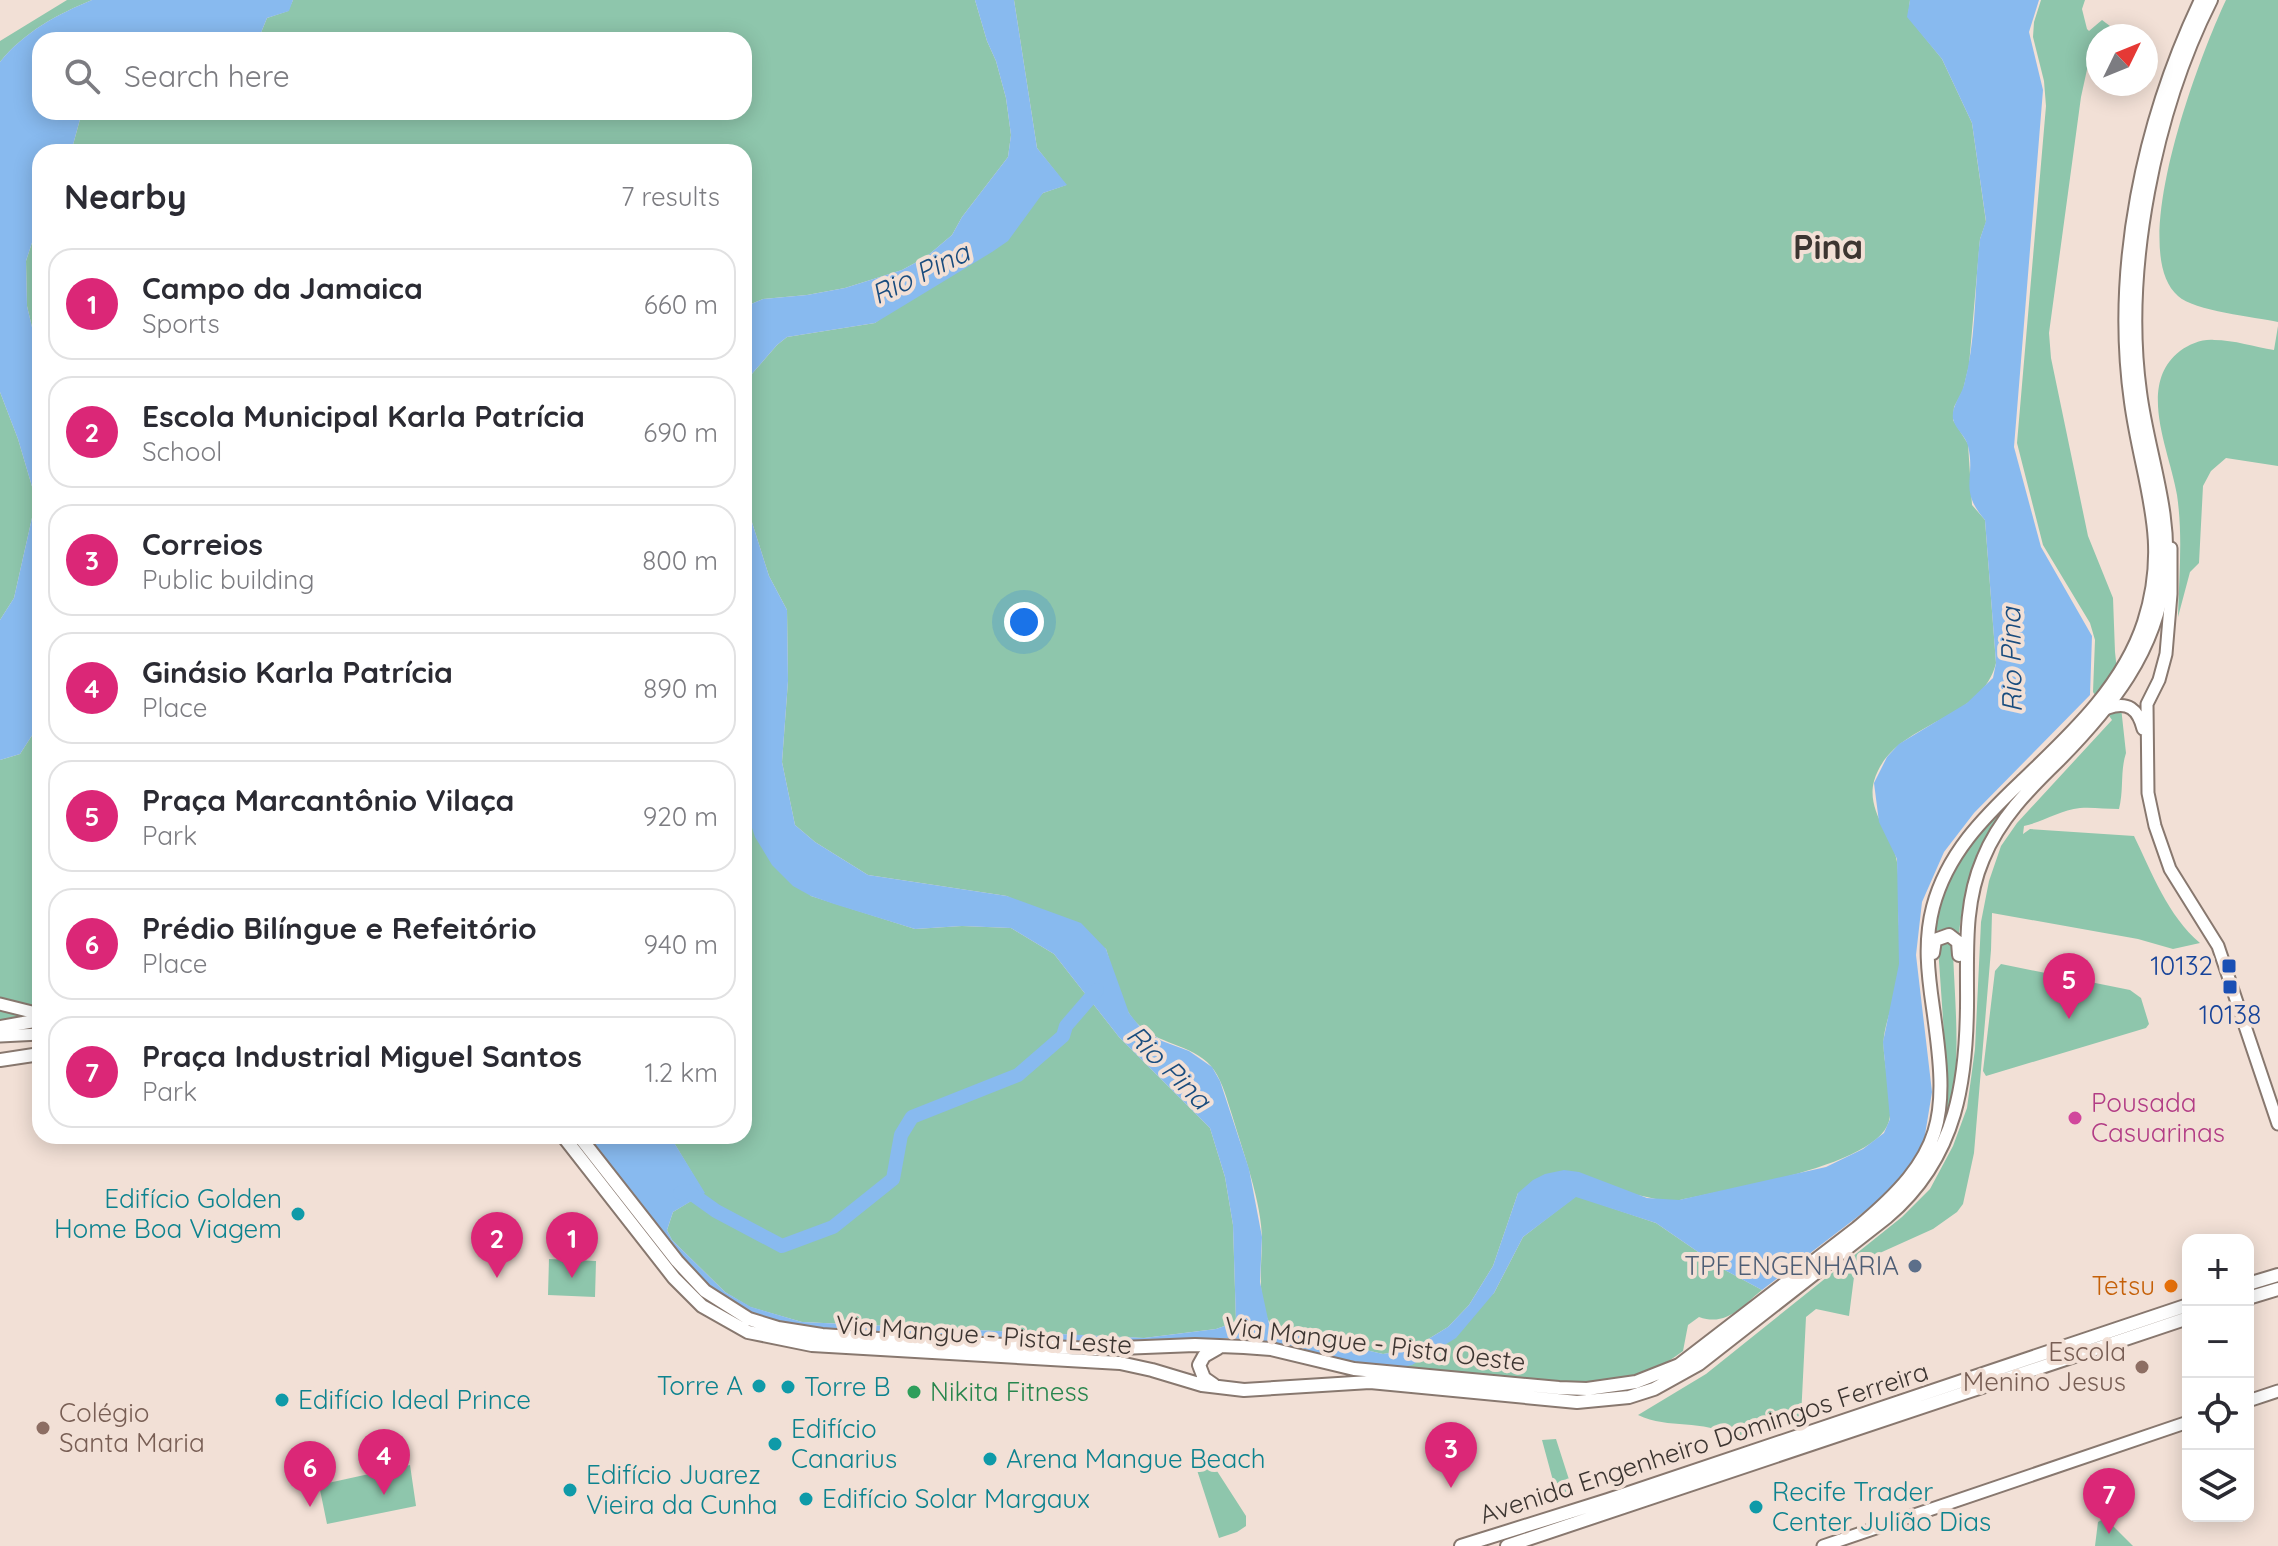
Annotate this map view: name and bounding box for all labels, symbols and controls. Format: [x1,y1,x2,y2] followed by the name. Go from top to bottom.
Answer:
[2086,24,2158,96] north arrow
[32,32,752,120] search box
[60,54,104,98] icon: search
[124,57,290,95] text: Search here
[64,175,187,218] text: Nearby
[621,180,720,213] text: 7 results
[1793,225,1863,268] district label: Pina
[865,233,977,311] water label: Rio Pina
[142,269,423,307] text: Campo da Jamaica
[87,288,97,321] text: 1
[644,288,718,321] text: 660 m
[142,307,220,340] text: Sports
[142,397,585,435] text: Escola Municipal Karla Patrícia
[85,416,99,449] text: 2
[643,416,718,449] text: 690 m
[142,435,222,468] text: School
[142,525,263,563] text: Correios
[85,544,99,577] text: 3
[642,544,718,577] text: 800 m
[142,563,314,596] text: Public building
[1004,602,1044,642] your location
[1992,605,2029,713] water label: Rio Pina
[142,653,453,691] text: Ginásio Karla Patrícia
[84,672,100,705] text: 4
[643,672,718,705] text: 890 m
[142,691,207,724] text: Place
[142,781,514,819] text: Praça Marcantônio Vilaça
[85,800,99,833] text: 5
[643,800,718,833] text: 920 m
[142,819,197,852] text: Park
[142,909,537,947] text: Prédio Bilíngue e Refeitório
[85,928,99,961] text: 6
[644,928,718,961] text: 940 m
[142,947,207,980] text: Place
[2150,949,2213,982] place label: 10132
[2043,953,2095,1019] pin: 5
[2220,957,2238,975] marker: 10132
[2221,978,2239,996] marker: 10138
[2199,998,2261,1031] place label: 10138
[1120,1017,1220,1118] water label: Rio Pina
[142,1037,582,1075] text: Praça Industrial Miguel Santos
[85,1056,99,1089] text: 7
[645,1056,718,1089] text: 1.2 km
[142,1075,197,1108] text: Park
[2091,1086,2225,1149] place label: Pousada Casuarinas
[2066,1109,2084,1127] marker: Pousada Casuarinas
[54,1182,282,1245] place label: Edifício Golden Home Boa Viagem
[289,1205,307,1223] marker: Edifício Golden Home Boa Viagem
[471,1212,523,1278] pin: 2
[546,1212,598,1278] pin: 1
[2182,1234,2254,1522] map controls
[2182,1234,2254,1306] button: +
[1684,1249,1899,1282] place label: TPF ENGENHARIA
[1906,1257,1924,1275] marker: TPF ENGENHARIA
[2091,1269,2155,1302] place label: Tetsu
[2162,1277,2180,1295] marker: Tetsu
[2182,1306,2254,1378] button: −
[835,1308,1133,1361] street label: Via Mangue - Pista Leste
[1223,1309,1528,1378] street label: Via Mangue - Pista Oeste
[1963,1335,2126,1398] place label: Escola Menino Jesus
[1475,1354,1932,1531] street label: Avenida Engenheiro Domingos Ferreira
[2133,1358,2151,1376] marker: Escola Menino Jesus
[657,1369,743,1402] place label: Torre A
[804,1370,890,1403] place label: Torre B
[930,1375,1089,1408] place label: Nikita Fitness
[750,1377,768,1395] marker: Torre A
[779,1378,797,1396] marker: Torre B
[2182,1378,2254,1450] button: locate
[298,1383,531,1416] place label: Edifício Ideal Prince
[905,1383,923,1401] marker: Nikita Fitness
[273,1391,291,1409] marker: Edifício Ideal Prince
[59,1396,205,1459] place label: Colégio Santa Maria
[791,1412,897,1475] place label: Edifício Canarius
[34,1419,52,1437] marker: Colégio Santa Maria
[1425,1422,1477,1488] pin: 3
[358,1429,410,1495] pin: 4
[766,1435,784,1453] marker: Edifício Canarius
[284,1441,336,1507] pin: 6
[1006,1442,1265,1475] place label: Arena Mangue Beach
[981,1450,999,1468] marker: Arena Mangue Beach
[2182,1450,2254,1522] button: layers
[586,1458,778,1521] place label: Edifício Juarez Vieira da Cunha
[2083,1468,2135,1534] pin: 7
[1772,1475,1991,1538] place label: Recife Trader Center Julião Dias
[561,1481,579,1499] marker: Edifício Juarez Vieira da Cunha
[822,1482,1090,1515] place label: Edifício Solar Margaux
[797,1490,815,1508] marker: Edifício Solar Margaux
[1747,1498,1765,1516] marker: Recife Trader Center Julião Dias

